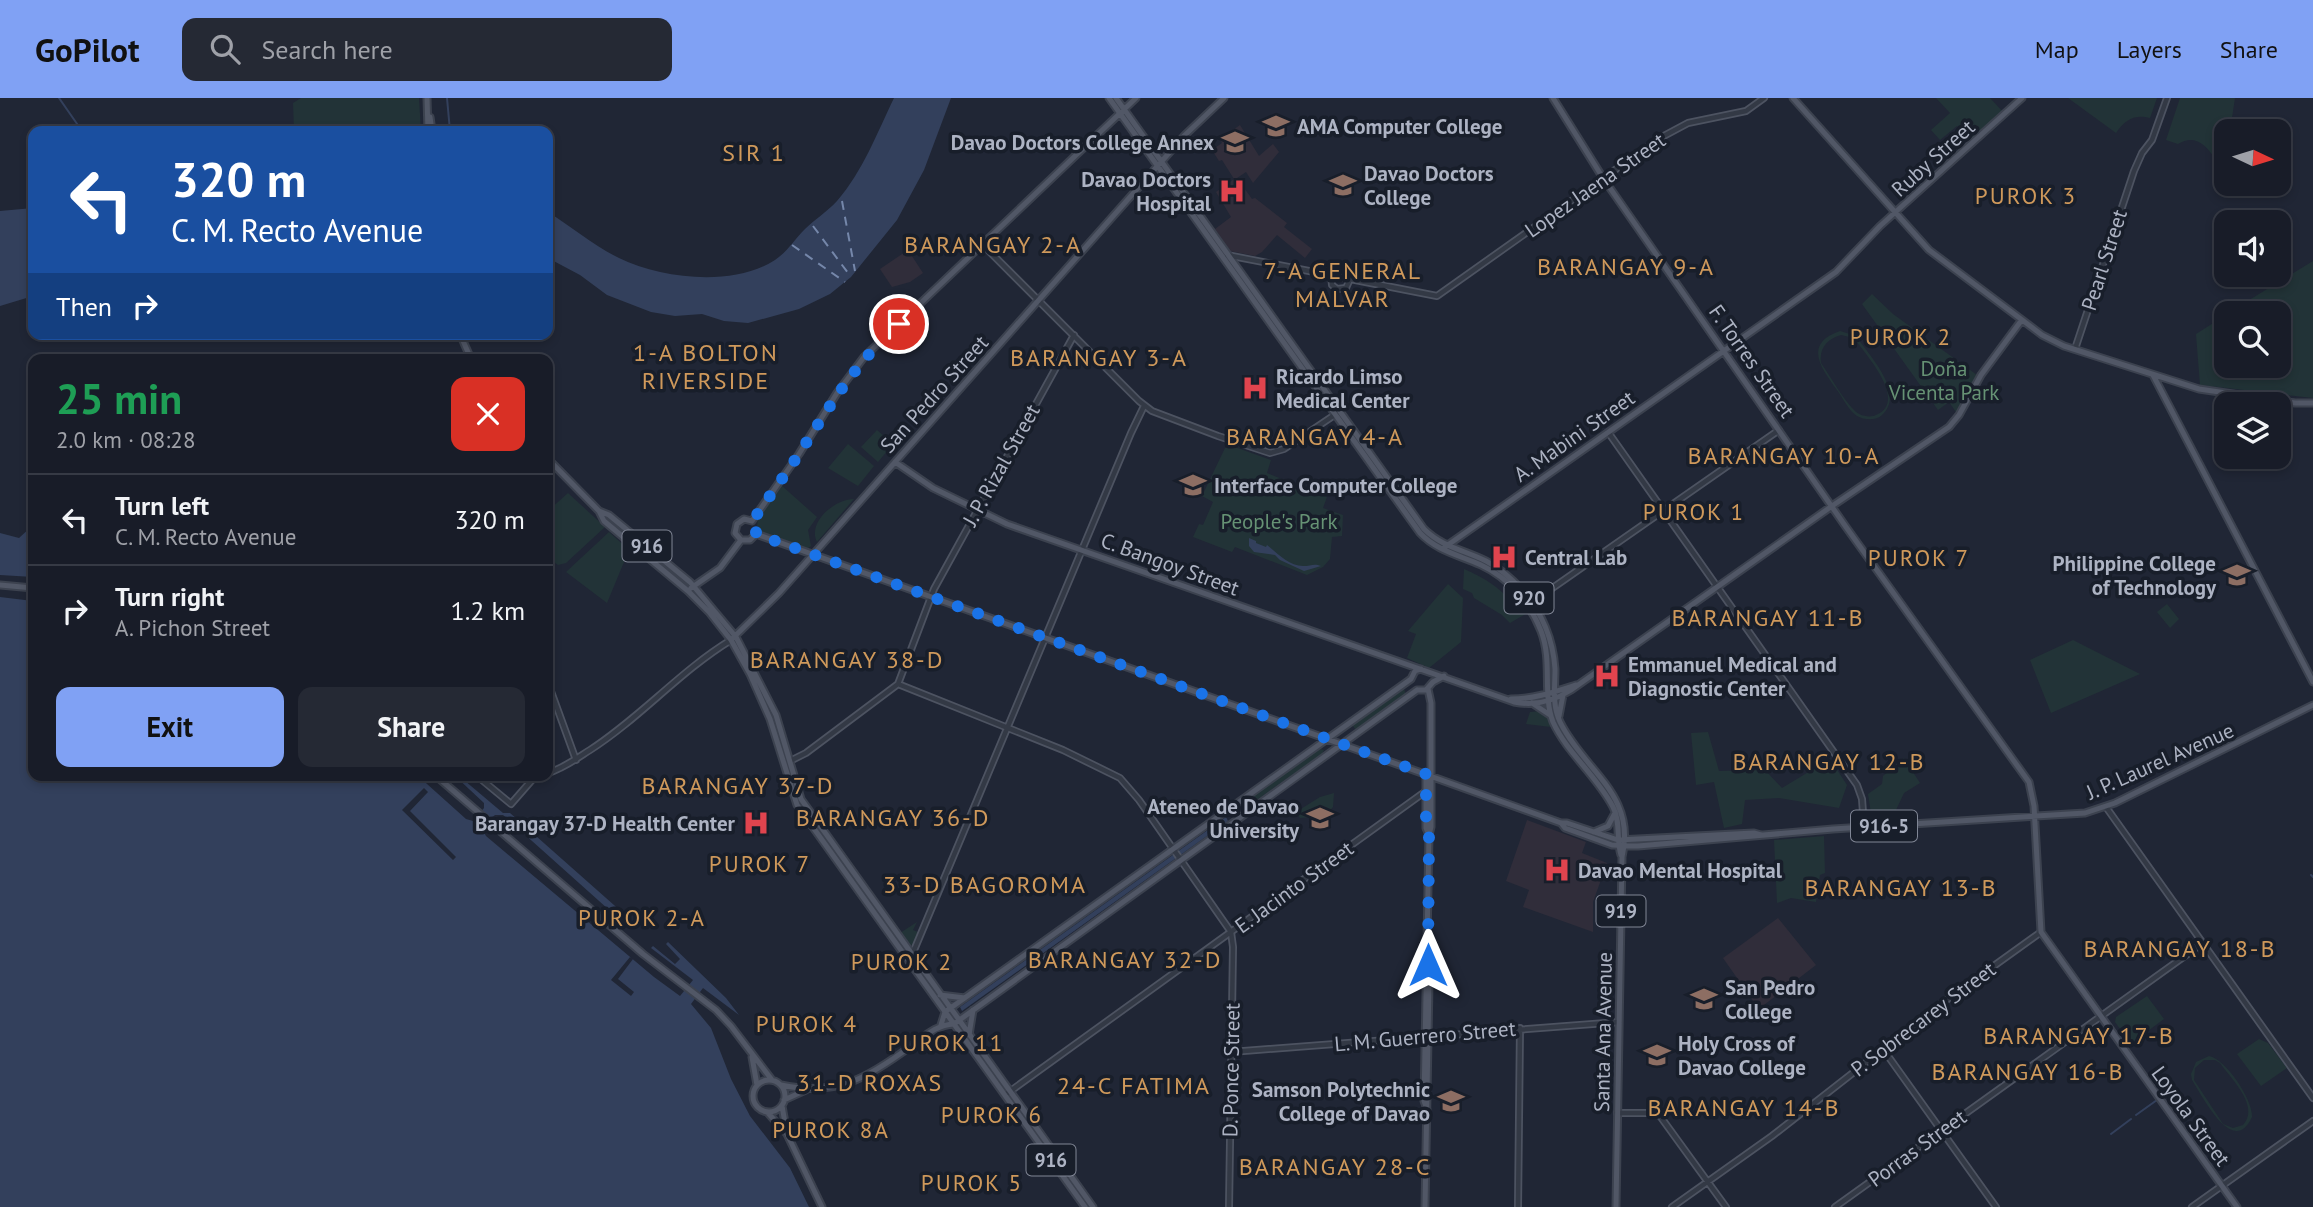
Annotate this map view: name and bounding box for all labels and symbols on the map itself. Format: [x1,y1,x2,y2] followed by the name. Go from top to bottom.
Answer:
[1261,111,1291,141] school or university icon: AMA Computer College
[1297,113,1503,140] place label: AMA Computer College
[1886,114,1980,202] street label: Ruby Street
[2214,119,2291,196] north arrow
[1220,127,1250,157] school or university icon: Davao Doctors College Annex
[1520,127,1670,243] street label: Lopez Jaena Street
[951,129,1214,156] place label: Davao Doctors College Annex
[722,137,786,168] district label: SIR 1
[1364,160,1494,211] place label: Davao Doctors College
[1081,166,1212,217] place label: Davao Doctors Hospital
[1328,170,1358,200] school or university icon: Davao Doctors College
[1217,176,1247,206] hospital icon: Davao Doctors Hospital
[1975,181,2077,210] district label: PUROK 3
[2075,206,2133,314] street label: Pearl Street
[904,229,1082,260] district label: BARANGAY 2-A
[1537,251,1715,282] district label: BARANGAY 9-A
[1264,255,1422,314] district label: 7-A GENERAL MALVAR
[869,294,929,354] pin
[1703,299,1801,423] street label: F. Torres Street
[1850,322,1952,351] district label: PUROK 2
[874,330,994,458] street label: San Pedro Street
[633,337,779,396] district label: 1-A BOLTON RIVERSIDE
[1010,342,1188,373] district label: BARANGAY 3-A
[1888,355,1999,406] park label: Doña Vicenta Park
[1276,363,1410,414] place label: Ricardo Limso Medical Center
[1240,373,1270,403] hospital icon: Ricardo Limso Medical Center
[1508,384,1640,488] street label: A. Mabini Street
[956,399,1046,532] street label: J. P. Rizal Street
[1226,421,1404,452] district label: BARANGAY 4-A
[1687,440,1881,471] district label: BARANGAY 10-A
[1178,470,1208,500] school or university icon: Interface Computer College
[1214,472,1458,499] place label: Interface Computer College
[1643,497,1745,526] district label: PUROK 1
[1221,508,1337,535] park label: People's Park
[1097,526,1243,602] street label: C. Bangoy Street
[622,530,672,561] road number: 916
[1489,542,1519,572] hospital icon: Central Lab
[1868,543,1970,572] district label: PUROK 7
[1525,544,1627,571] place label: Central Lab
[2052,550,2217,601] place label: Philippine College of Technology
[2222,560,2252,590] school or university icon: Philippine College of Technology
[1504,583,1554,614] road number: 920
[1671,602,1865,633] district label: BARANGAY 11-B
[750,644,944,675] district label: BARANGAY 38-D
[1628,651,1837,702] place label: Emmanuel Medical and Diagnostic Center
[1592,661,1622,691] hospital icon: Emmanuel Medical and Diagnostic Center
[2081,716,2238,806] street label: J. P. Laurel Avenue
[1732,746,1926,777] district label: BARANGAY 12-B
[641,770,835,801] district label: BARANGAY 37-D
[1147,793,1300,844] place label: Ateneo de Davao University
[796,802,990,833] district label: BARANGAY 36-D
[1305,803,1335,833] school or university icon: Ateneo de Davao University
[741,808,771,838] hospital icon: Barangay 37-D Health Center
[475,810,736,837] place label: Barangay 37-D Health Center
[1851,810,1917,842] road number: 916-5
[1229,835,1359,939] street label: E. Jacinto Street
[709,849,811,878] district label: PUROK 7
[1542,855,1572,885] hospital icon: Davao Mental Hospital
[1578,857,1783,884] place label: Davao Mental Hospital
[883,869,1087,900] district label: 33-D BAGOROMA
[1804,872,1998,903] district label: BARANGAY 13-B
[1596,896,1646,926] road number: 919
[578,903,706,932] district label: PUROK 2-A
[1391,928,1465,1002] position arrow
[2083,933,2277,964] district label: BARANGAY 18-B
[1028,944,1222,975] district label: BARANGAY 32-D
[851,947,953,976] district label: PUROK 2
[1588,952,1618,1112] street label: Santa Ana Avenue
[1845,956,2001,1082] street label: P. Sobrecarey Street
[1725,974,1815,1025] place label: San Pedro College
[1689,984,1719,1014] school or university icon: San Pedro College
[1216,1003,1246,1137] street label: D. Ponce Street
[756,1009,858,1038] district label: PUROK 4
[1333,1015,1517,1057] street label: L. M. Guerrero Street
[1983,1020,2175,1051] district label: BARANGAY 17-B
[888,1028,1004,1057] district label: PUROK 11
[1678,1030,1806,1081] place label: Holy Cross of Davao College
[1642,1040,1672,1070] school or university icon: Holy Cross of Davao College
[1931,1056,2125,1087] district label: BARANGAY 16-B
[2146,1061,2236,1171] street label: Loyola Street
[797,1067,943,1098] district label: 31-D ROXAS
[1057,1070,1211,1101] district label: 24-C FATIMA
[1252,1076,1430,1127] place label: Samson Polytechnic College of Davao
[1436,1086,1466,1116] school or university icon: Samson Polytechnic College of Davao
[1647,1092,1841,1123] district label: BARANGAY 14-B
[941,1100,1043,1129] district label: PUROK 6
[1863,1103,1971,1193] street label: Porras Street
[772,1115,890,1144] district label: PUROK 8A
[1026,1144,1076,1176] road number: 916
[1239,1151,1431,1182] district label: BARANGAY 28-C
[921,1168,1023,1197] district label: PUROK 5

